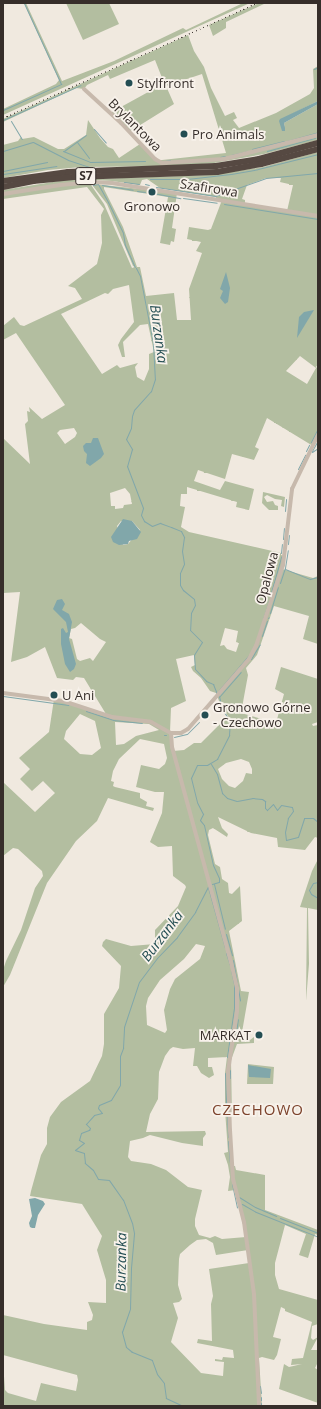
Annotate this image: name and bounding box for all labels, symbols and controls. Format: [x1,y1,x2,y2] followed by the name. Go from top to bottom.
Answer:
[137,75,194,91] place label: Stylfrront
[124,78,134,88] marker: Stylfrront
[105,95,165,155] street label: Brylantowa
[192,126,265,142] place label: Pro Animals
[179,129,189,139] marker: Pro Animals
[75,166,97,186] road number: S7
[179,176,239,200] street label: Szafirowa
[147,187,157,197] marker: Gronowo
[124,198,180,214] place label: Gronowo
[147,304,171,364] water label: Burzanka
[253,550,281,606] street label: Opalowa
[62,687,94,703] place label: U Ani
[49,690,59,700] marker: U Ani
[213,700,311,731] place label: Gronowo Górne - Czechowo
[200,710,210,720] marker: Gronowo Górne - Czechowo
[138,907,186,965] water label: Burzanka
[200,1027,251,1043] place label: MARKAT
[254,1030,264,1040] marker: MARKAT
[212,1101,304,1119] district label: CZECHOWO
[112,1232,130,1292] water label: Burzanka

